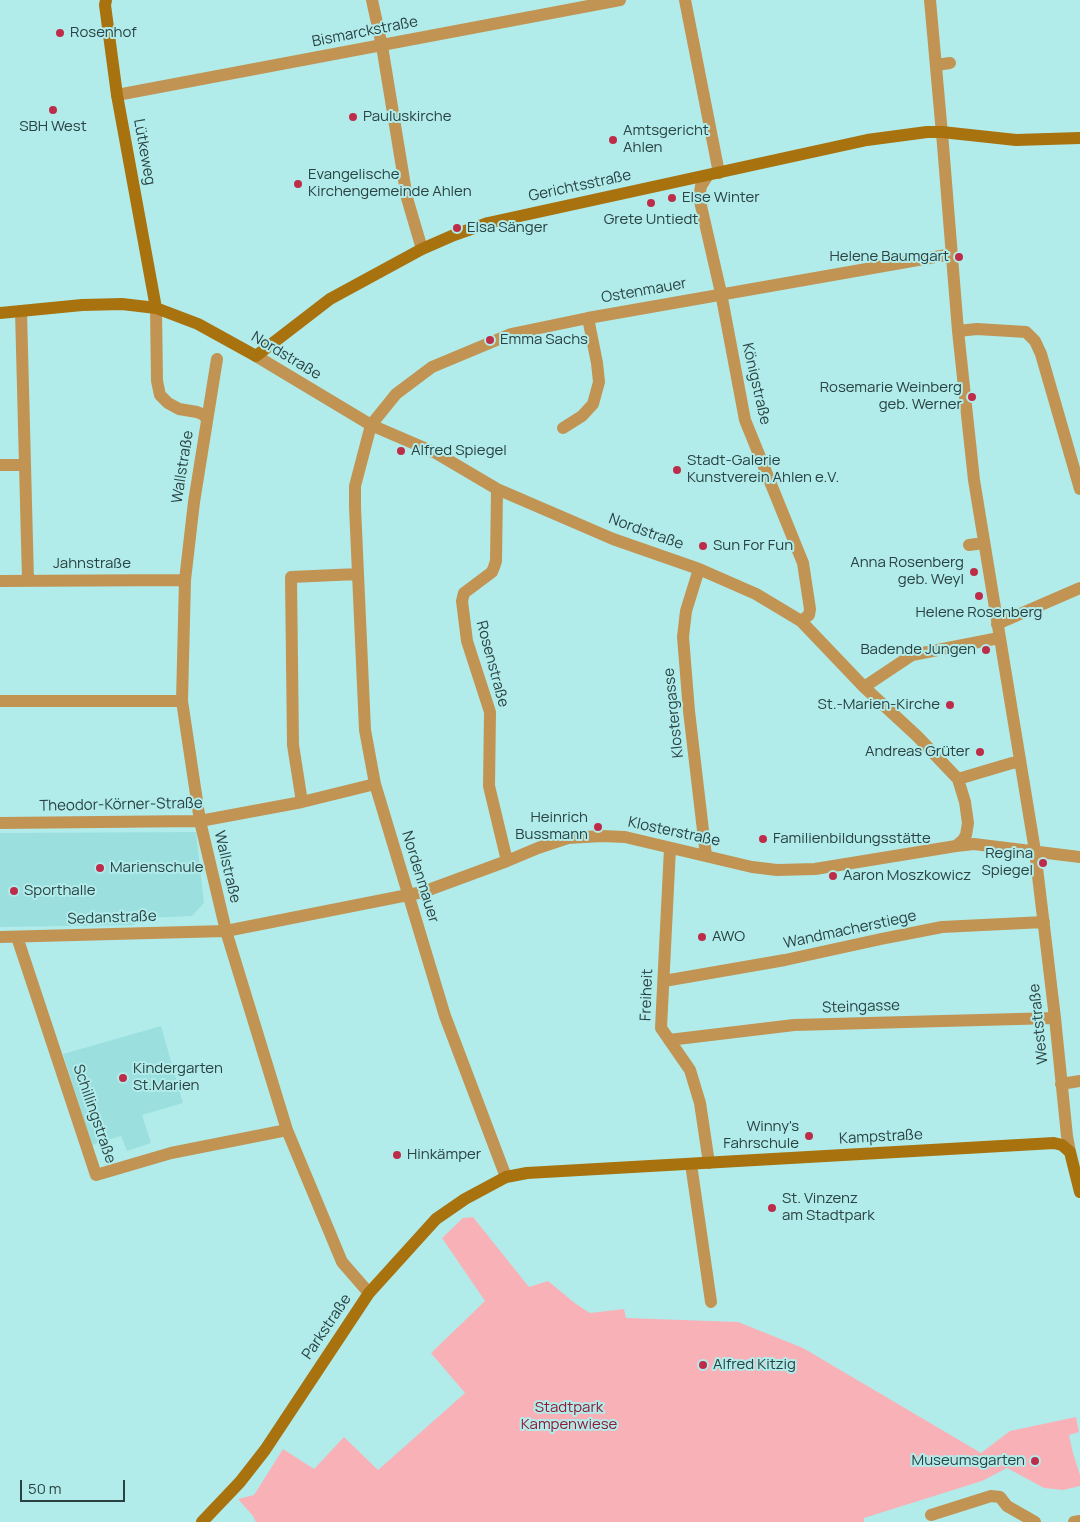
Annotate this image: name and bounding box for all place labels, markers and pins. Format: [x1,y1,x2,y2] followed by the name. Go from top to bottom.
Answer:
[70,24,137,42] place label: Rosenhof
[54,27,66,39] marker: Rosenhof
[47,104,59,116] marker: SBH West
[363,108,451,126] place label: Pauluskirche
[347,111,359,123] marker: Pauluskirche
[19,118,87,136] place label: SBH West
[623,122,709,157] place label: Amtsgericht Ahlen
[607,134,619,146] marker: Amtsgericht Ahlen
[308,166,472,201] place label: Evangelische Kirchengemeinde Ahlen
[292,178,304,190] marker: Evangelische Kirchengemeinde Ahlen
[682,189,760,207] place label: Else Winter
[666,192,678,204] marker: Else Winter
[645,197,657,209] marker: Grete Untiedt
[604,211,698,229] place label: Grete Untiedt
[467,219,548,237] place label: Elsa Sänger
[451,222,463,234] marker: Elsa Sänger
[830,248,949,266] place label: Helene Baumgart
[953,251,965,263] marker: Helene Baumgart
[500,331,588,349] place label: Emma Sachs
[484,334,496,346] marker: Emma Sachs
[820,379,962,414] place label: Rosemarie Weinberg geb. Werner
[966,391,978,403] marker: Rosemarie Weinberg geb. Werner
[411,442,507,460] place label: Alfred Spiegel
[395,445,407,457] marker: Alfred Spiegel
[687,452,839,487] place label: Stadt-Galerie Kunstverein Ahlen e.V.
[671,464,683,476] marker: Stadt-Galerie Kunstverein Ahlen e.V.
[713,537,793,555] place label: Sun For Fun
[697,540,709,552] marker: Sun For Fun
[850,554,964,589] place label: Anna Rosenberg geb. Weyl
[968,566,980,578] marker: Anna Rosenberg geb. Weyl
[973,590,985,602] marker: Helene Rosenberg
[916,604,1042,622] place label: Helene Rosenberg
[860,641,976,659] place label: Badende Jungen
[980,644,992,656] marker: Badende Jungen
[817,696,940,714] place label: St.-Marien-Kirche
[944,699,956,711] marker: St.-Marien-Kirche
[865,743,970,761] place label: Andreas Grüter
[974,746,986,758] marker: Andreas Grüter
[515,809,588,844] place label: Heinrich Bussmann
[592,821,604,833] marker: Heinrich Bussmann
[773,830,931,848] place label: Familienbildungsstätte
[757,833,769,845] marker: Familienbildungsstätte
[981,845,1033,880] place label: Regina Spiegel
[1037,857,1049,869] marker: Regina Spiegel
[110,859,204,877] place label: Marienschule
[94,862,106,874] marker: Marienschule
[843,867,971,885] place label: Aaron Moszkowicz
[827,870,839,882] marker: Aaron Moszkowicz
[24,882,95,900] place label: Sporthalle
[8,885,20,897] marker: Sporthalle
[712,928,745,946] place label: AWO
[696,931,708,943] marker: AWO
[133,1060,223,1095] place label: Kindergarten St.Marien
[117,1072,129,1084] marker: Kindergarten St.Marien
[723,1118,799,1153] place label: Winny's Fahrschule
[803,1130,815,1142] marker: Winny's Fahrschule
[407,1146,481,1164] place label: Hinkämper
[391,1149,403,1161] marker: Hinkämper
[782,1190,875,1225] place label: St. Vinzenz am Stadtpark
[766,1202,778,1214] marker: St. Vinzenz am Stadtpark
[713,1356,796,1374] place label: Alfred Kitzig
[697,1359,709,1371] marker: Alfred Kitzig
[912,1452,1025,1470] place label: Museumsgarten
[1029,1455,1041,1467] marker: Museumsgarten

